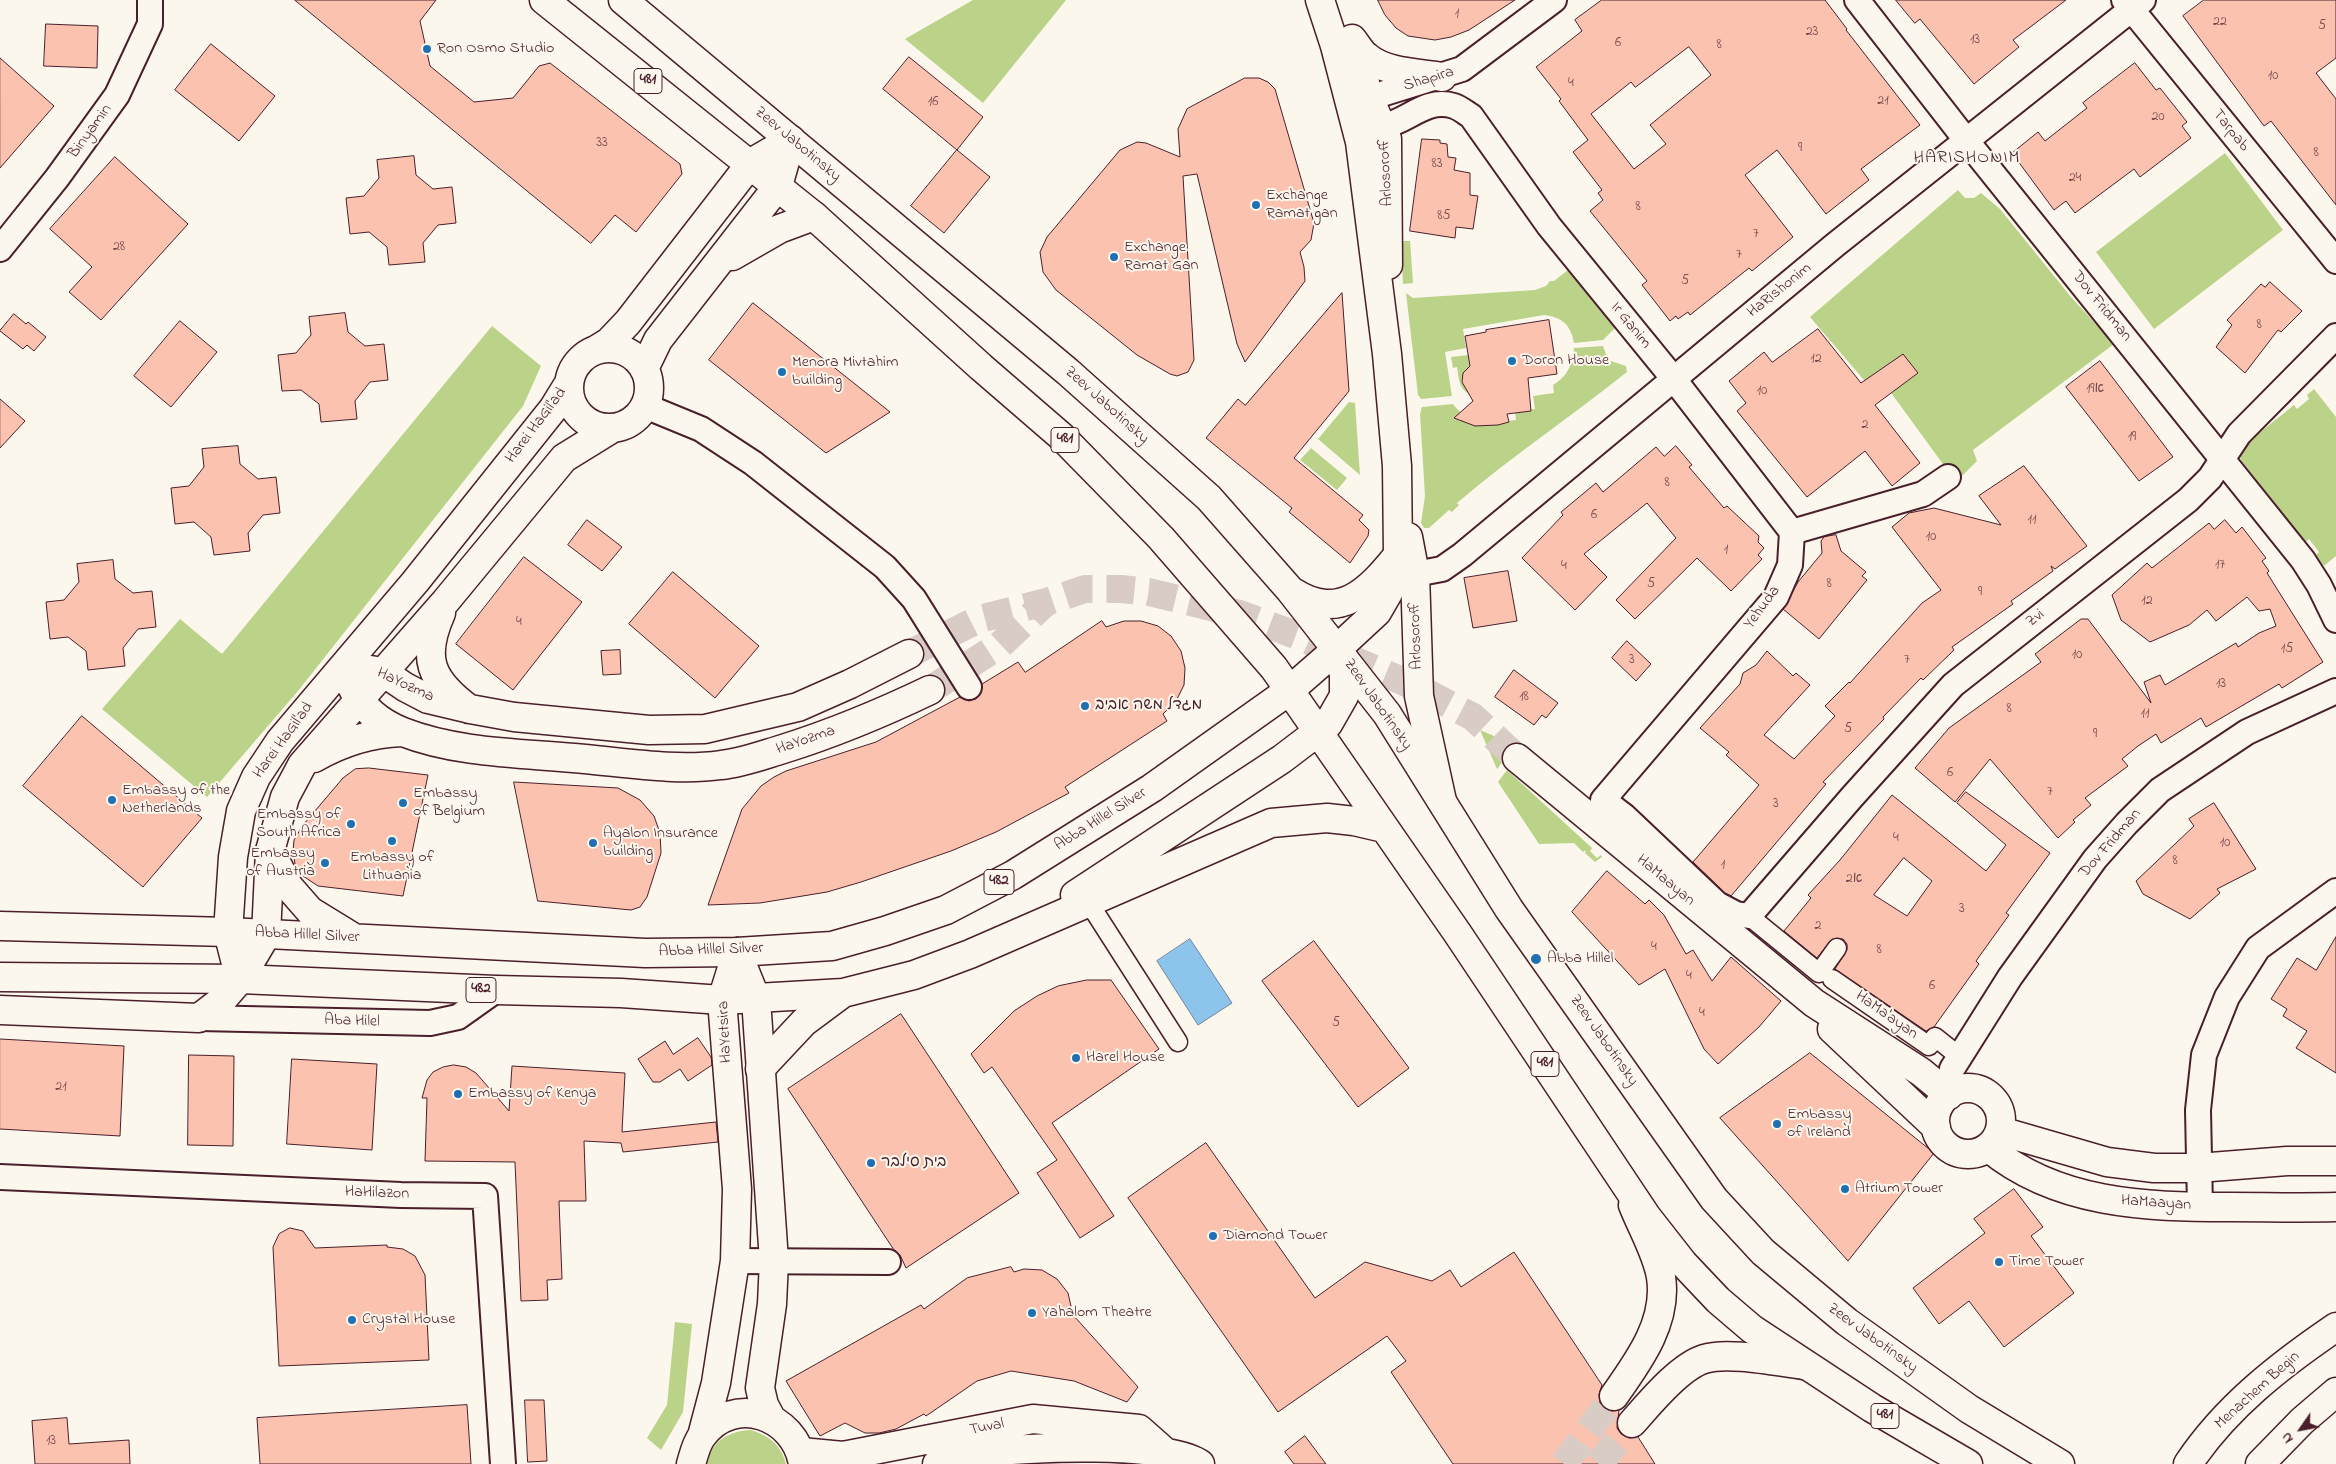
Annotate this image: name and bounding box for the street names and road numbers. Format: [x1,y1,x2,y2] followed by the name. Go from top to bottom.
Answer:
[1401,63,1457,97] street label: Shapira
[634,68,662,94] road number: 481
[65,101,117,163] street label: Binyamin
[750,103,844,187] street label: Zeev Jabotinsky
[2207,106,2253,156] street label: Tarpab
[1376,139,1398,207] street label: Arlosoroff
[1744,259,1816,323] street label: HaRishonim
[2067,268,2135,346] street label: Dov Fridman
[1605,299,1655,353] street label: Ir Ganim
[1060,363,1152,449] street label: Zeev Jabotinsky
[502,384,572,468] street label: Harei HaGil'ad
[1051,428,1079,452] road number: 481
[1741,583,1785,633] street label: Yehuda
[1406,602,1428,670] street label: Arlosoroff
[2023,606,2049,632] street label: Zvi
[1338,656,1416,754] street label: Zeev Jabotinsky
[373,664,437,708] street label: HaYozma
[250,699,318,783] street label: Harei HaGil'ad
[774,722,838,760] street label: HaYozma
[1051,784,1151,856] street label: Abba Hillel Silver
[2076,806,2146,882] street label: Dov Fridman
[1632,851,1698,911] street label: HaMaayan
[984,870,1014,894] road number: 482
[254,924,360,948] street label: Abba Hillel Silver
[658,940,764,962] street label: Abba Hillel Silver
[466,978,496,1002] road number: 482
[1851,987,1921,1045] street label: HaMa'ayan
[1564,992,1642,1090] street label: Zeev Jabotinsky
[715,1000,737,1064] street label: HaYetsira
[324,1011,380,1033] street label: Aba Hilel
[1531,1052,1559,1076] road number: 481
[345,1183,409,1205] street label: HaHilazon
[2120,1192,2192,1216] street label: HaMaayan
[1823,1300,1921,1378] street label: Zeev Jabotinsky
[2212,1348,2304,1434] street label: Menachem Begin
[1871,1404,1899,1428] road number: 481
[968,1415,1006,1441] street label: Tuval

